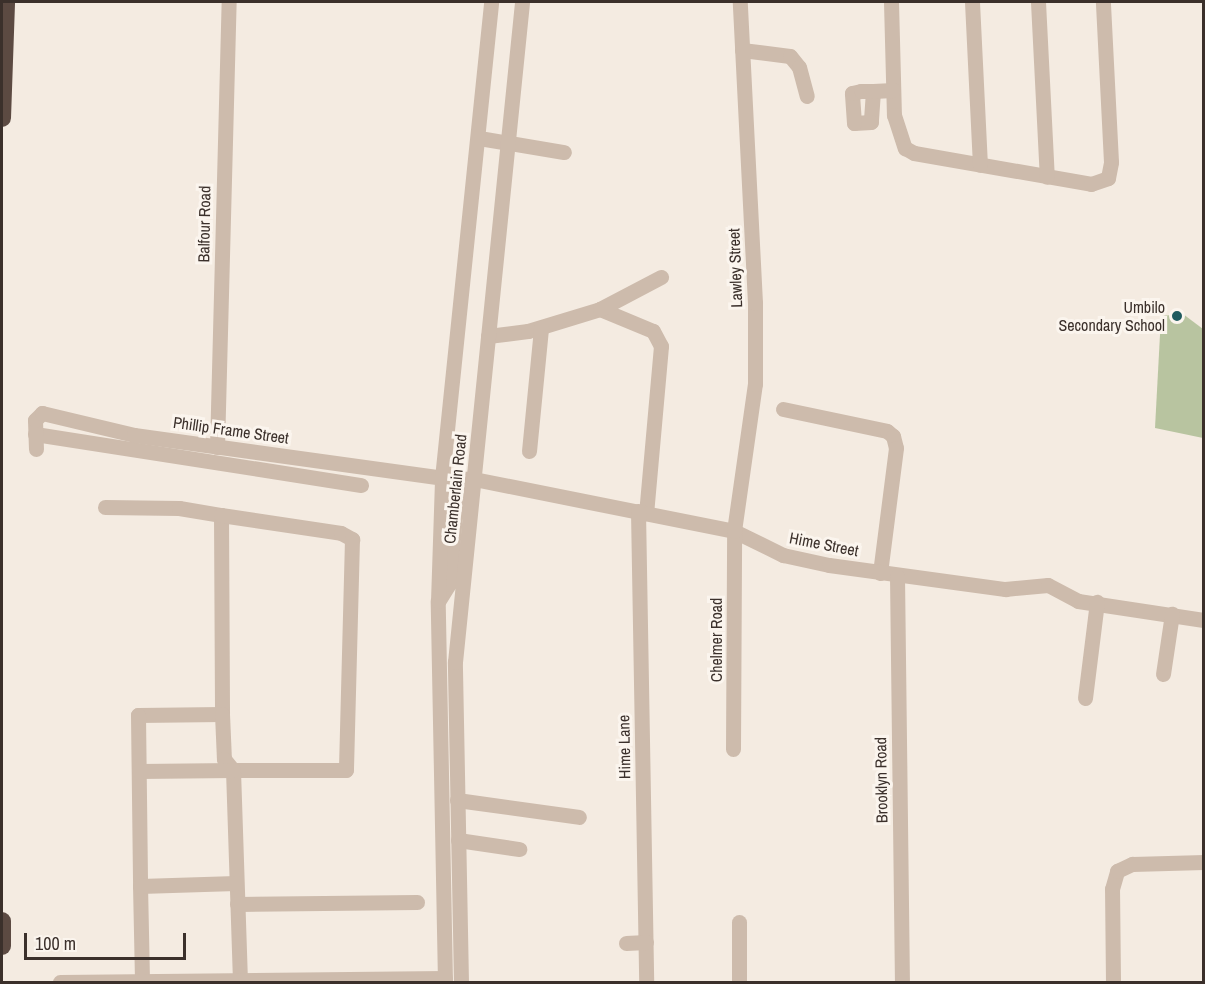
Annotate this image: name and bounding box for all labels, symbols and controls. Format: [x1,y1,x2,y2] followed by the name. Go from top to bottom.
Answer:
[194,186,214,262] street label: Balfour Road
[724,228,746,308] street label: Lawley Street
[1059,297,1165,335] place label: Umbilo Secondary School
[1170,309,1184,323] marker: Umbilo Secondary School
[172,412,290,448] street label: Phillip Frame Street
[440,433,470,545] street label: Chamberlain Road
[788,528,860,560] street label: Hime Street
[706,598,726,682] street label: Chelmer Road
[614,715,634,779] street label: Hime Lane
[871,737,891,823] street label: Brooklyn Road
[27,921,189,959] scale bar
[35,931,76,956] text: 100 m

